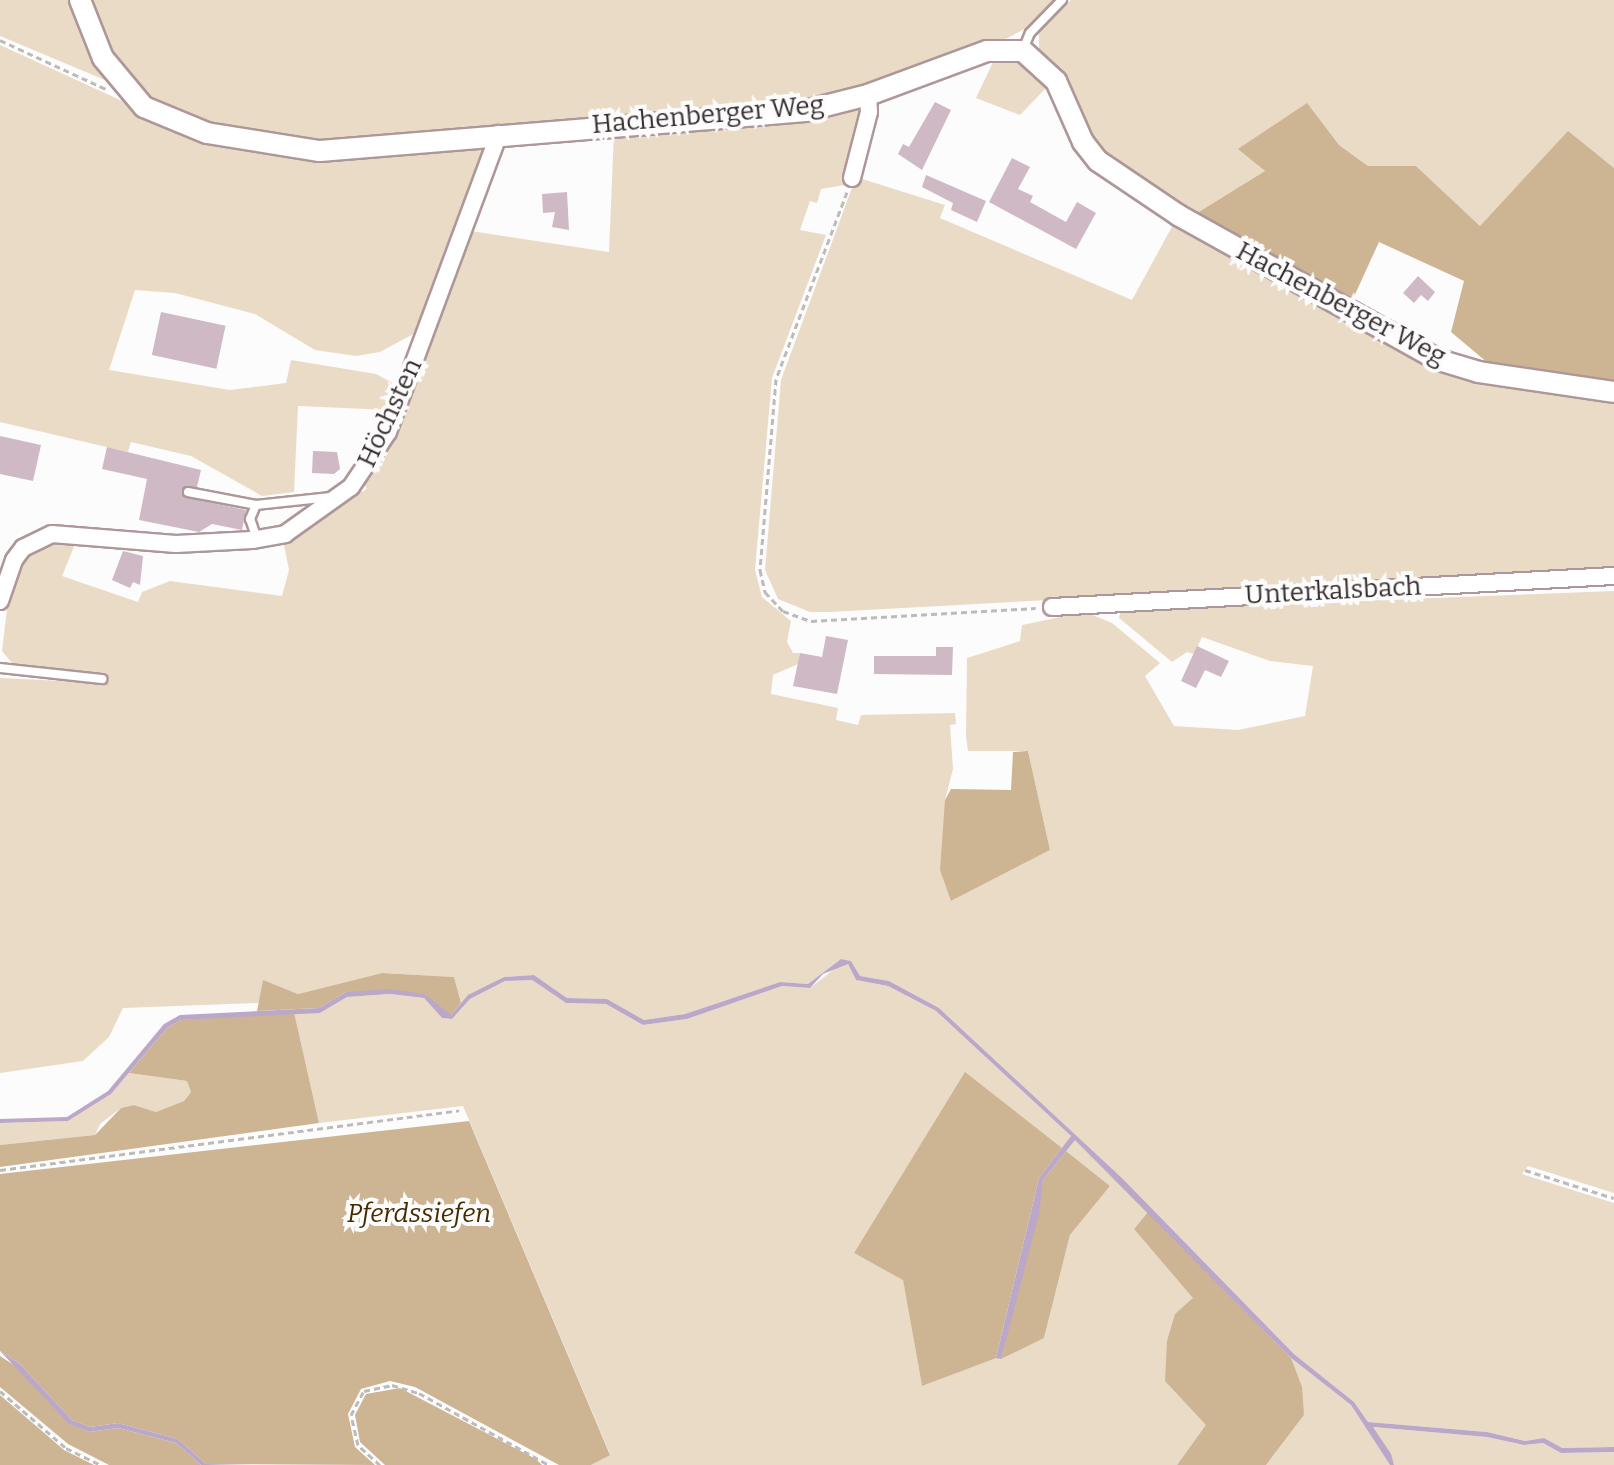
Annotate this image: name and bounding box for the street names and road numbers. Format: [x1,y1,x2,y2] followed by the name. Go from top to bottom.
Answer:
[591,89,825,141] street label: Hachenberger Weg
[1231,236,1451,372] street label: Hachenberger Weg
[351,354,429,472] street label: Höchsten
[1244,571,1422,611] street label: Unterkalsbach

